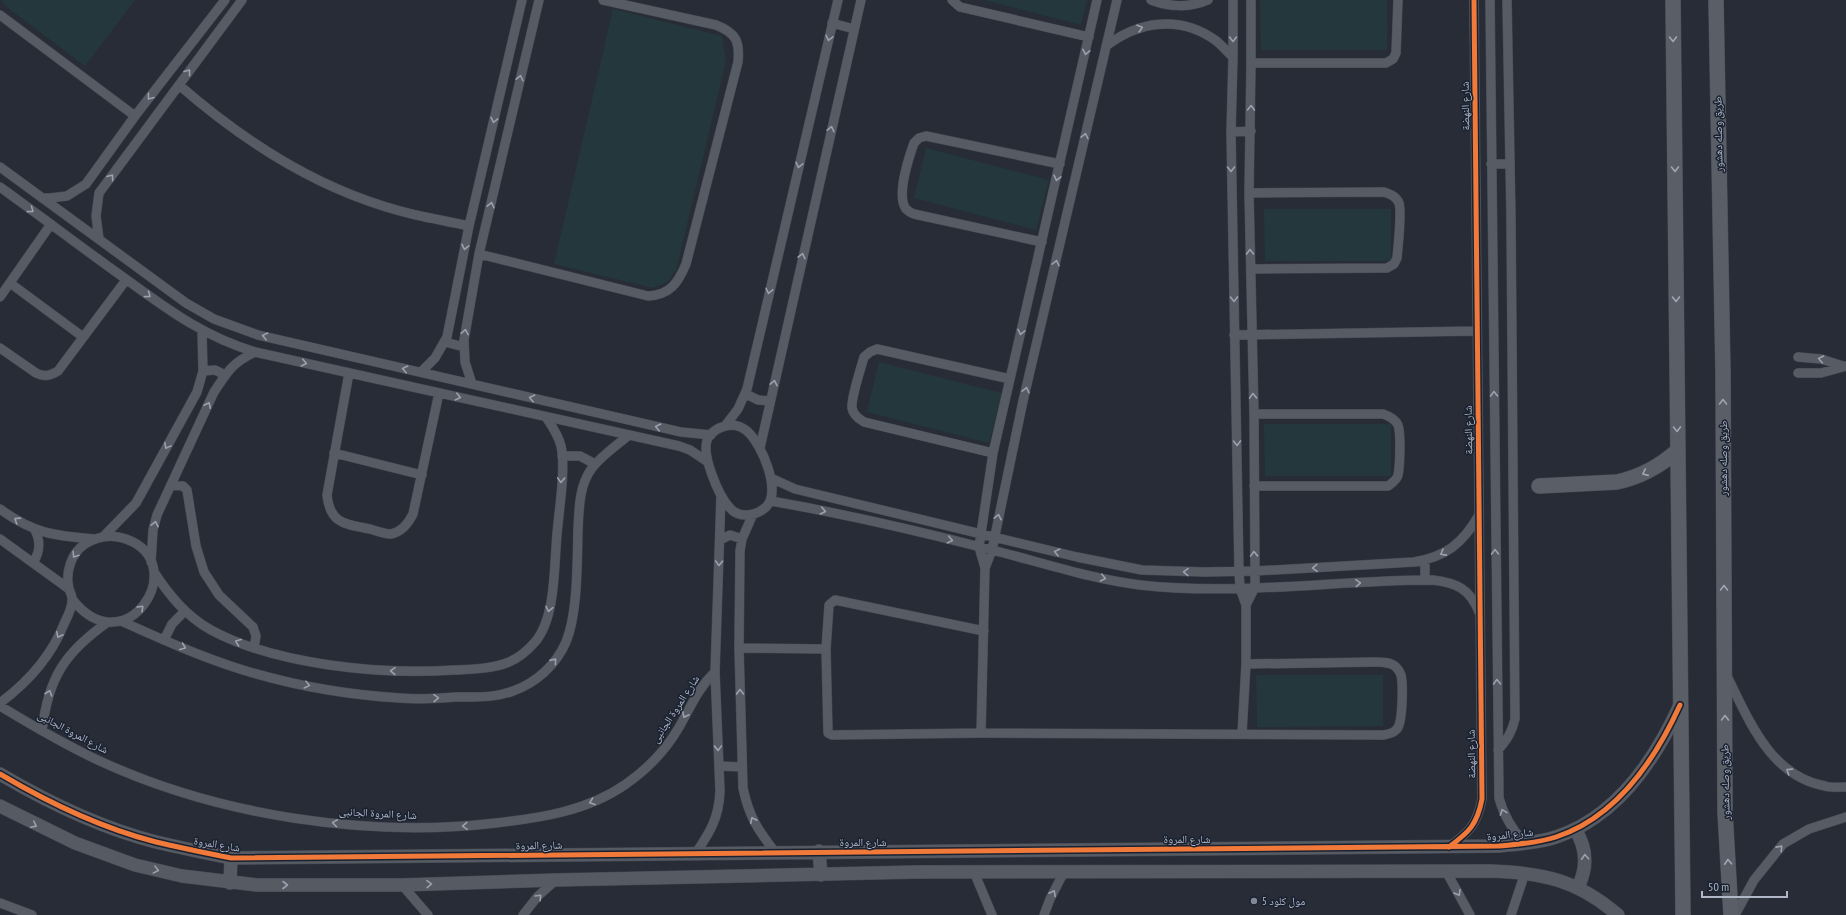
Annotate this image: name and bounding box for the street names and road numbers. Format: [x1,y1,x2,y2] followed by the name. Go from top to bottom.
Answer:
[1458,81,1472,131] street label: شارع النهضة
[1710,96,1726,173] street label: طريق وصله دهشور
[1461,405,1475,455] street label: شارع النهضة
[1716,420,1730,497] street label: طريق وصله دهشور
[648,672,702,746] street label: شارع المروة الجانبى
[35,708,111,756] street label: شارع المروة الجانبى
[1464,729,1478,779] street label: شارع النهضة
[1717,744,1733,821] street label: طريق وصله دهشور
[339,804,417,822] street label: شارع المروة الجانبى
[1486,825,1534,843] street label: شارع المروة
[1164,832,1210,846] street label: شارع المروة
[193,833,241,855] street label: شارع المروة
[840,835,886,849] street label: شارع المروة
[515,838,563,852] street label: شارع المروة

